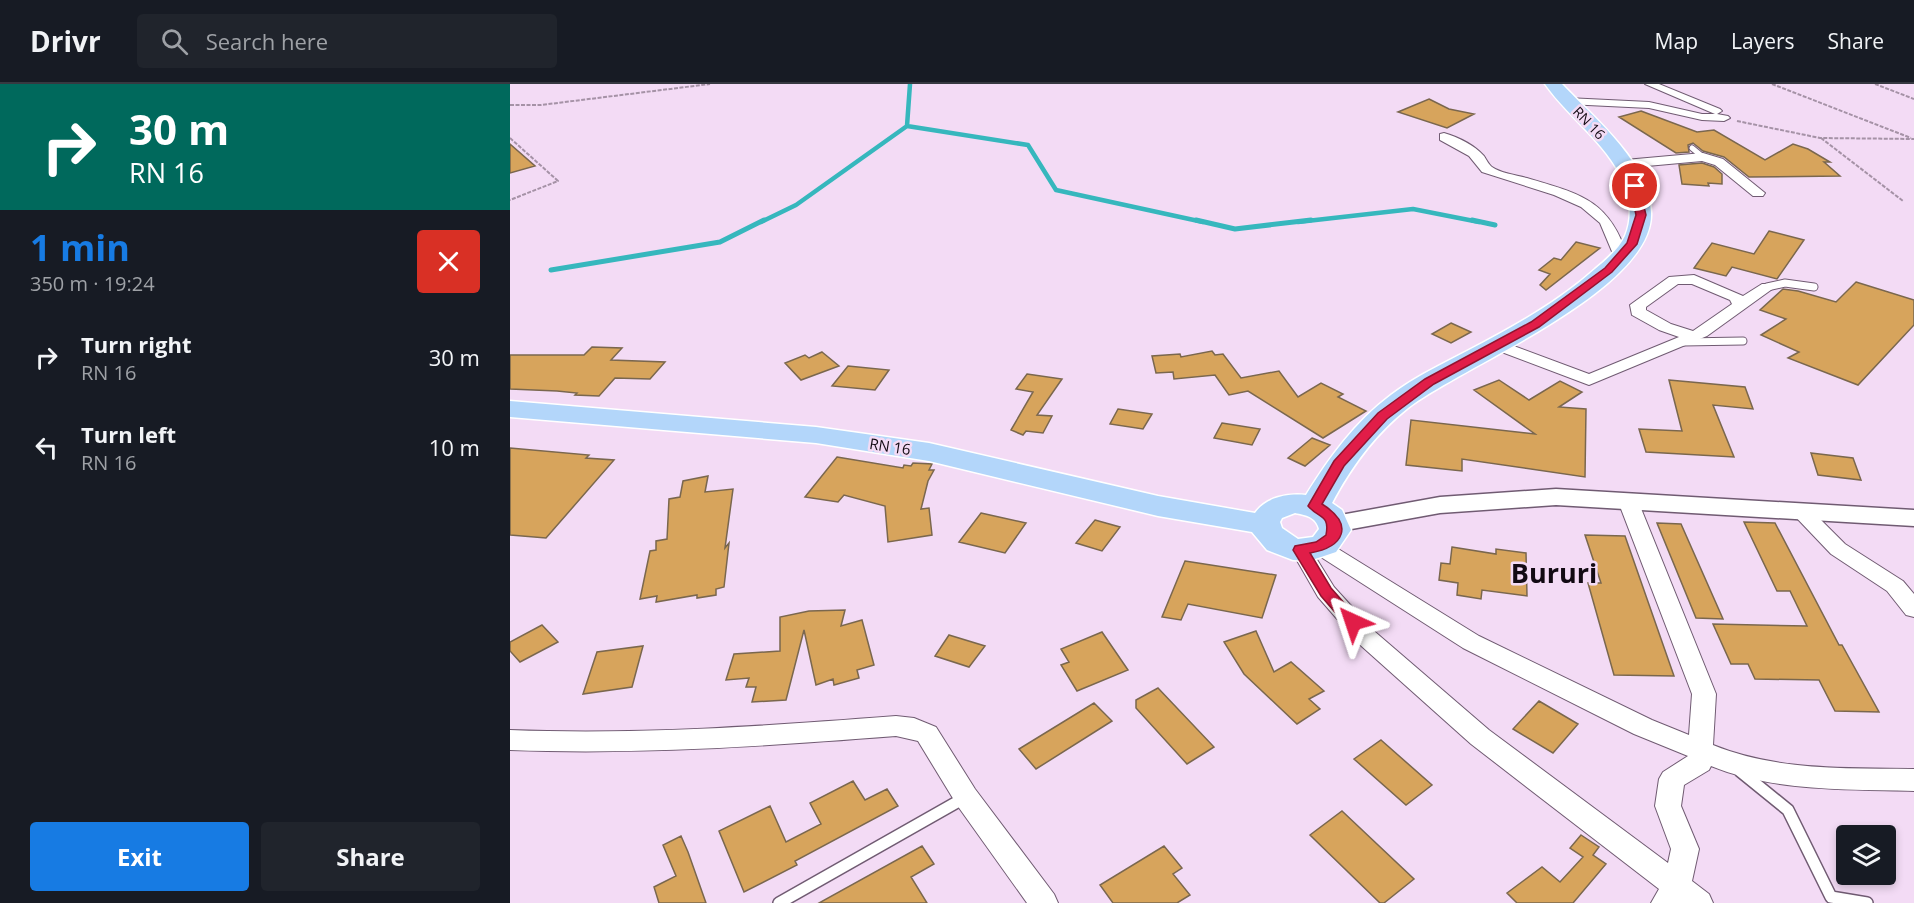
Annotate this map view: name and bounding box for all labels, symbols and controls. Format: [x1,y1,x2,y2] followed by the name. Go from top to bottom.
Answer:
[137,14,557,68] search box
[30,22,101,60] text: Drivr
[158,25,191,58] icon: search
[206,26,328,56] text: Search here
[1655,27,1698,55] text: Map
[1731,27,1795,55] text: Layers
[1828,27,1884,55] text: Share
[129,100,229,157] text: 30 m
[1569,102,1610,143] street label: RN 16
[30,108,108,186] icon: right
[129,154,204,191] text: RN 16
[1609,160,1660,211] pin
[1618,169,1651,202] icon: arrive
[30,223,130,272] text: 1 min
[417,230,480,293] button: close
[30,270,155,297] text: 350 m · 19:24
[81,329,192,359] text: Turn right
[30,341,63,374] icon: right
[429,342,480,372] text: 30 m
[81,359,136,386] text: RN 16
[81,419,176,449] text: Turn left
[30,431,63,464] icon: left
[429,432,480,462] text: 10 m
[868,433,912,459] street label: RN 16
[81,449,136,476] text: RN 16
[1511,554,1597,591] district label: Bururi
[1321,590,1385,654] position arrow
[30,822,249,891] button: Exit
[261,822,480,891] button: Share
[1836,825,1896,885] map controls
[1836,825,1896,885] button: layers

